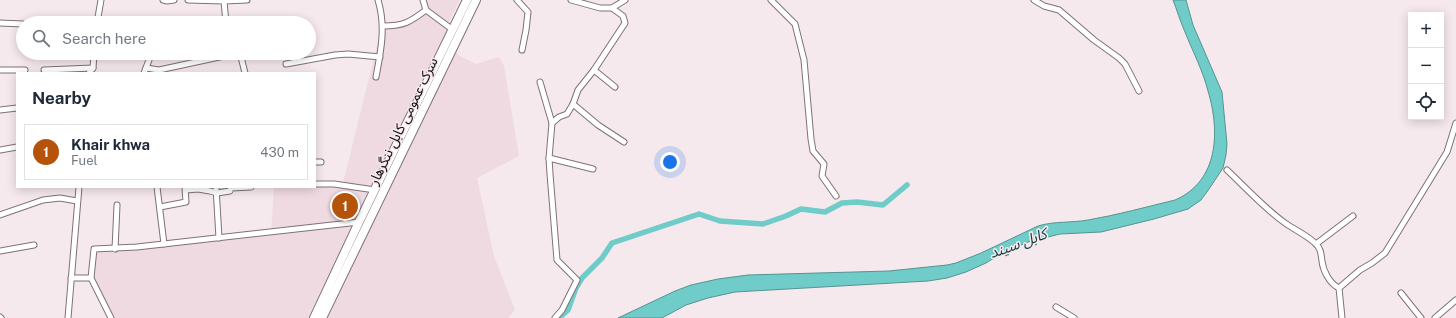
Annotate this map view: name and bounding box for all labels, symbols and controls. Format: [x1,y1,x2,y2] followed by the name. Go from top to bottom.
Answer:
[1408,12,1444,120] map controls
[1408,12,1444,48] button: +
[16,16,316,60] search box
[30,27,52,49] icon: search
[62,30,146,47] text: Search here
[1408,48,1444,84] button: −
[365,55,442,189] street label: سرک عمومی کابل ننگرهار
[1408,84,1444,120] button: locate
[32,88,91,108] text: Nearby
[71,136,150,153] text: Khair khwa
[43,145,49,160] text: 1
[260,145,299,160] text: 430 m
[660,152,680,172] your location
[71,153,97,168] text: Fuel
[332,191,358,221] pin: 1
[987,224,1052,262] water label: کابل سيند

